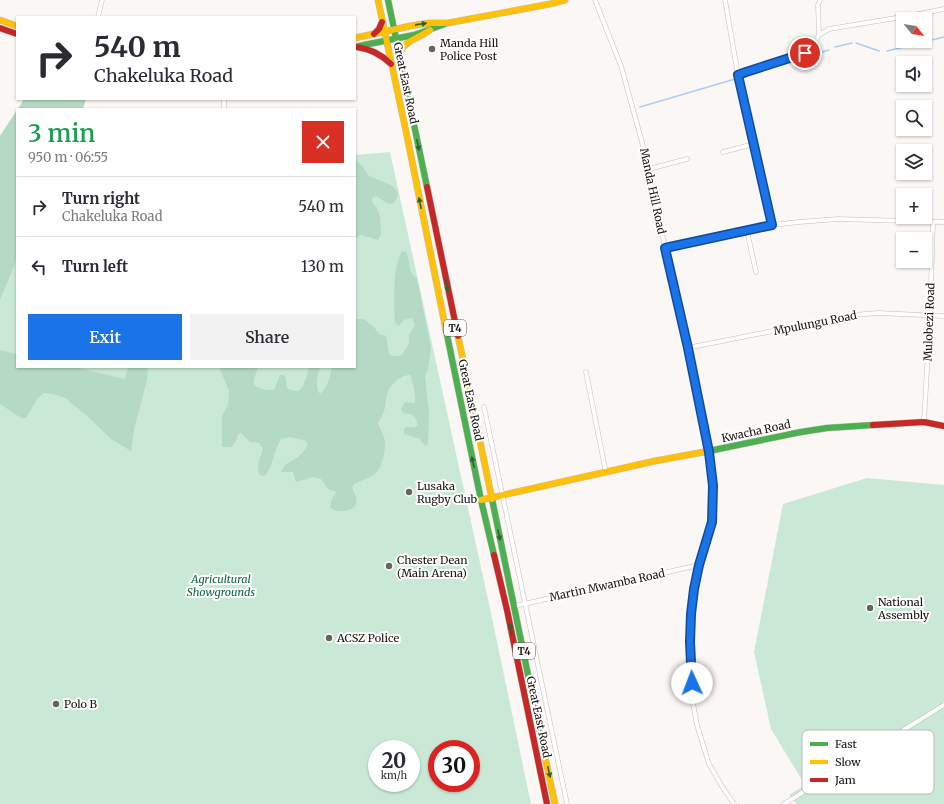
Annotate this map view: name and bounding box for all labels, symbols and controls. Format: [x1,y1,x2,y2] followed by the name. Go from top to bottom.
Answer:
[896,12,932,48] north arrow
[896,12,932,268] map controls
[415,21,427,27] one-way arrow
[94,29,181,65] text: 540 m
[28,32,80,84] icon: right
[440,36,499,63] place label: Manda Hill Police Post
[788,36,822,70] pin
[391,41,422,126] street label: Great East Road
[794,42,816,64] icon: arrive
[427,44,437,54] marker: Manda Hill Police Post
[896,56,932,92] button: sound
[94,64,233,87] text: Chakeluka Road
[896,100,932,136] button: search
[28,118,95,149] text: 3 min
[302,121,344,163] button: close
[415,139,421,151] one-way arrow
[896,144,932,180] button: layers
[637,147,669,236] street label: Manda Hill Road
[28,149,108,166] text: 950 m · 06:55
[896,188,932,224] button: +
[62,189,140,208] text: Turn right
[28,196,50,218] icon: right
[298,197,344,216] text: 540 m
[416,197,422,209] one-way arrow
[62,208,162,225] text: Chakeluka Road
[896,232,932,268] button: −
[28,256,50,278] icon: left
[62,257,128,276] text: Turn left
[301,257,344,276] text: 130 m
[445,280,451,292] one-way arrow
[921,282,937,362] street label: Mulobezi Road
[772,308,858,338] street label: Mpulungu Road
[28,314,182,360] button: Exit
[190,314,344,360] button: Share
[444,320,466,336] road number: T4
[456,358,487,443] street label: Great East Road
[720,417,792,445] street label: Kwacha Road
[470,456,476,468] one-way arrow
[417,479,478,506] place label: Lusaka Rugby Club
[404,487,414,497] marker: Lusaka Rugby Club
[497,529,503,542] one-way arrow
[397,553,468,580] place label: Chester Dean (Main Arena)
[384,561,394,571] marker: Chester Dean (Main Arena)
[548,566,667,604] street label: Martin Mwamba Road
[187,572,256,599] park label: Agricultural Showgrounds
[877,595,930,622] place label: National Assembly
[865,603,875,613] marker: National Assembly
[507,623,513,635] one-way arrow
[336,631,399,645] place label: ACSZ Police
[324,633,334,643] marker: ACSZ Police
[513,643,535,659] road number: T4
[671,662,713,704] position arrow
[524,675,555,760] street label: Great East Road
[64,697,98,711] place label: Polo B
[51,699,61,709] marker: Polo B
[802,730,934,794] legend
[835,737,858,751] text: Fast
[428,740,480,792] speed limit sign: 30
[382,748,406,773] text: 20
[835,755,861,769] text: Slow
[546,766,552,779] one-way arrow
[381,769,407,782] text: km/h
[834,773,856,787] text: Jam

